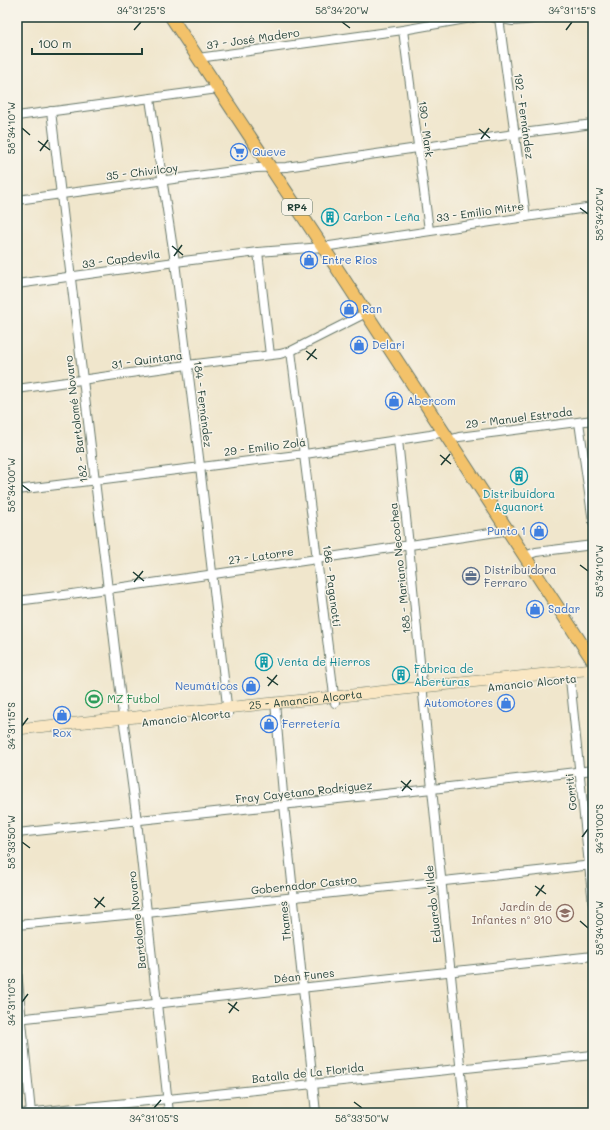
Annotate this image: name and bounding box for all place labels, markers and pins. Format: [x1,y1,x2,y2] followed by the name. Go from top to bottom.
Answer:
[229,142,249,162] supermarket icon: Queve
[252,144,286,159] place label: Queve
[320,207,340,227] building icon: Carbon - Leña
[343,209,420,224] place label: Carbon - Leña
[299,250,319,270] shop icon: Entre Rios
[322,252,377,267] place label: Entre Rios
[339,299,359,319] shop icon: Ran
[362,301,382,316] place label: Ran
[349,335,369,355] shop icon: Delari
[372,337,405,352] place label: Delari
[384,391,404,411] shop icon: Abercom
[407,393,456,408] place label: Abercom
[509,466,529,486] building icon: Distribuidora Aguanort
[483,486,555,514] place label: Distribuidora Aguanort
[529,521,549,541] shop icon: Punto 1
[487,523,526,538] place label: Punto 1
[484,562,556,590] place label: Distribuidora Ferraro
[461,566,481,586] office icon: Distribuidora Ferraro
[525,599,545,619] shop icon: Sadar
[548,601,580,616] place label: Sadar
[254,652,274,672] building icon: Venta de Hierros
[277,654,370,669] place label: Venta de Hierros
[414,661,474,689] place label: Fábrica de Aberturas
[391,665,411,685] building icon: Fábrica de Aberturas
[241,676,261,696] shop icon: Neumáticos
[175,678,238,693] place label: Neumáticos
[84,689,104,709] sports icon: MZ Futbol
[107,691,160,706] place label: MZ Futbol
[496,693,516,713] shop icon: Automotores
[424,695,493,710] place label: Automotores
[52,705,72,725] shop icon: Rox
[259,714,279,734] shop icon: Ferretería
[282,716,340,731] place label: Ferretería
[52,725,72,740] place label: Rox
[472,899,552,927] place label: Jardín de Infantes nº 910
[555,903,575,923] school or university icon: Jardín de Infantes nº 910

